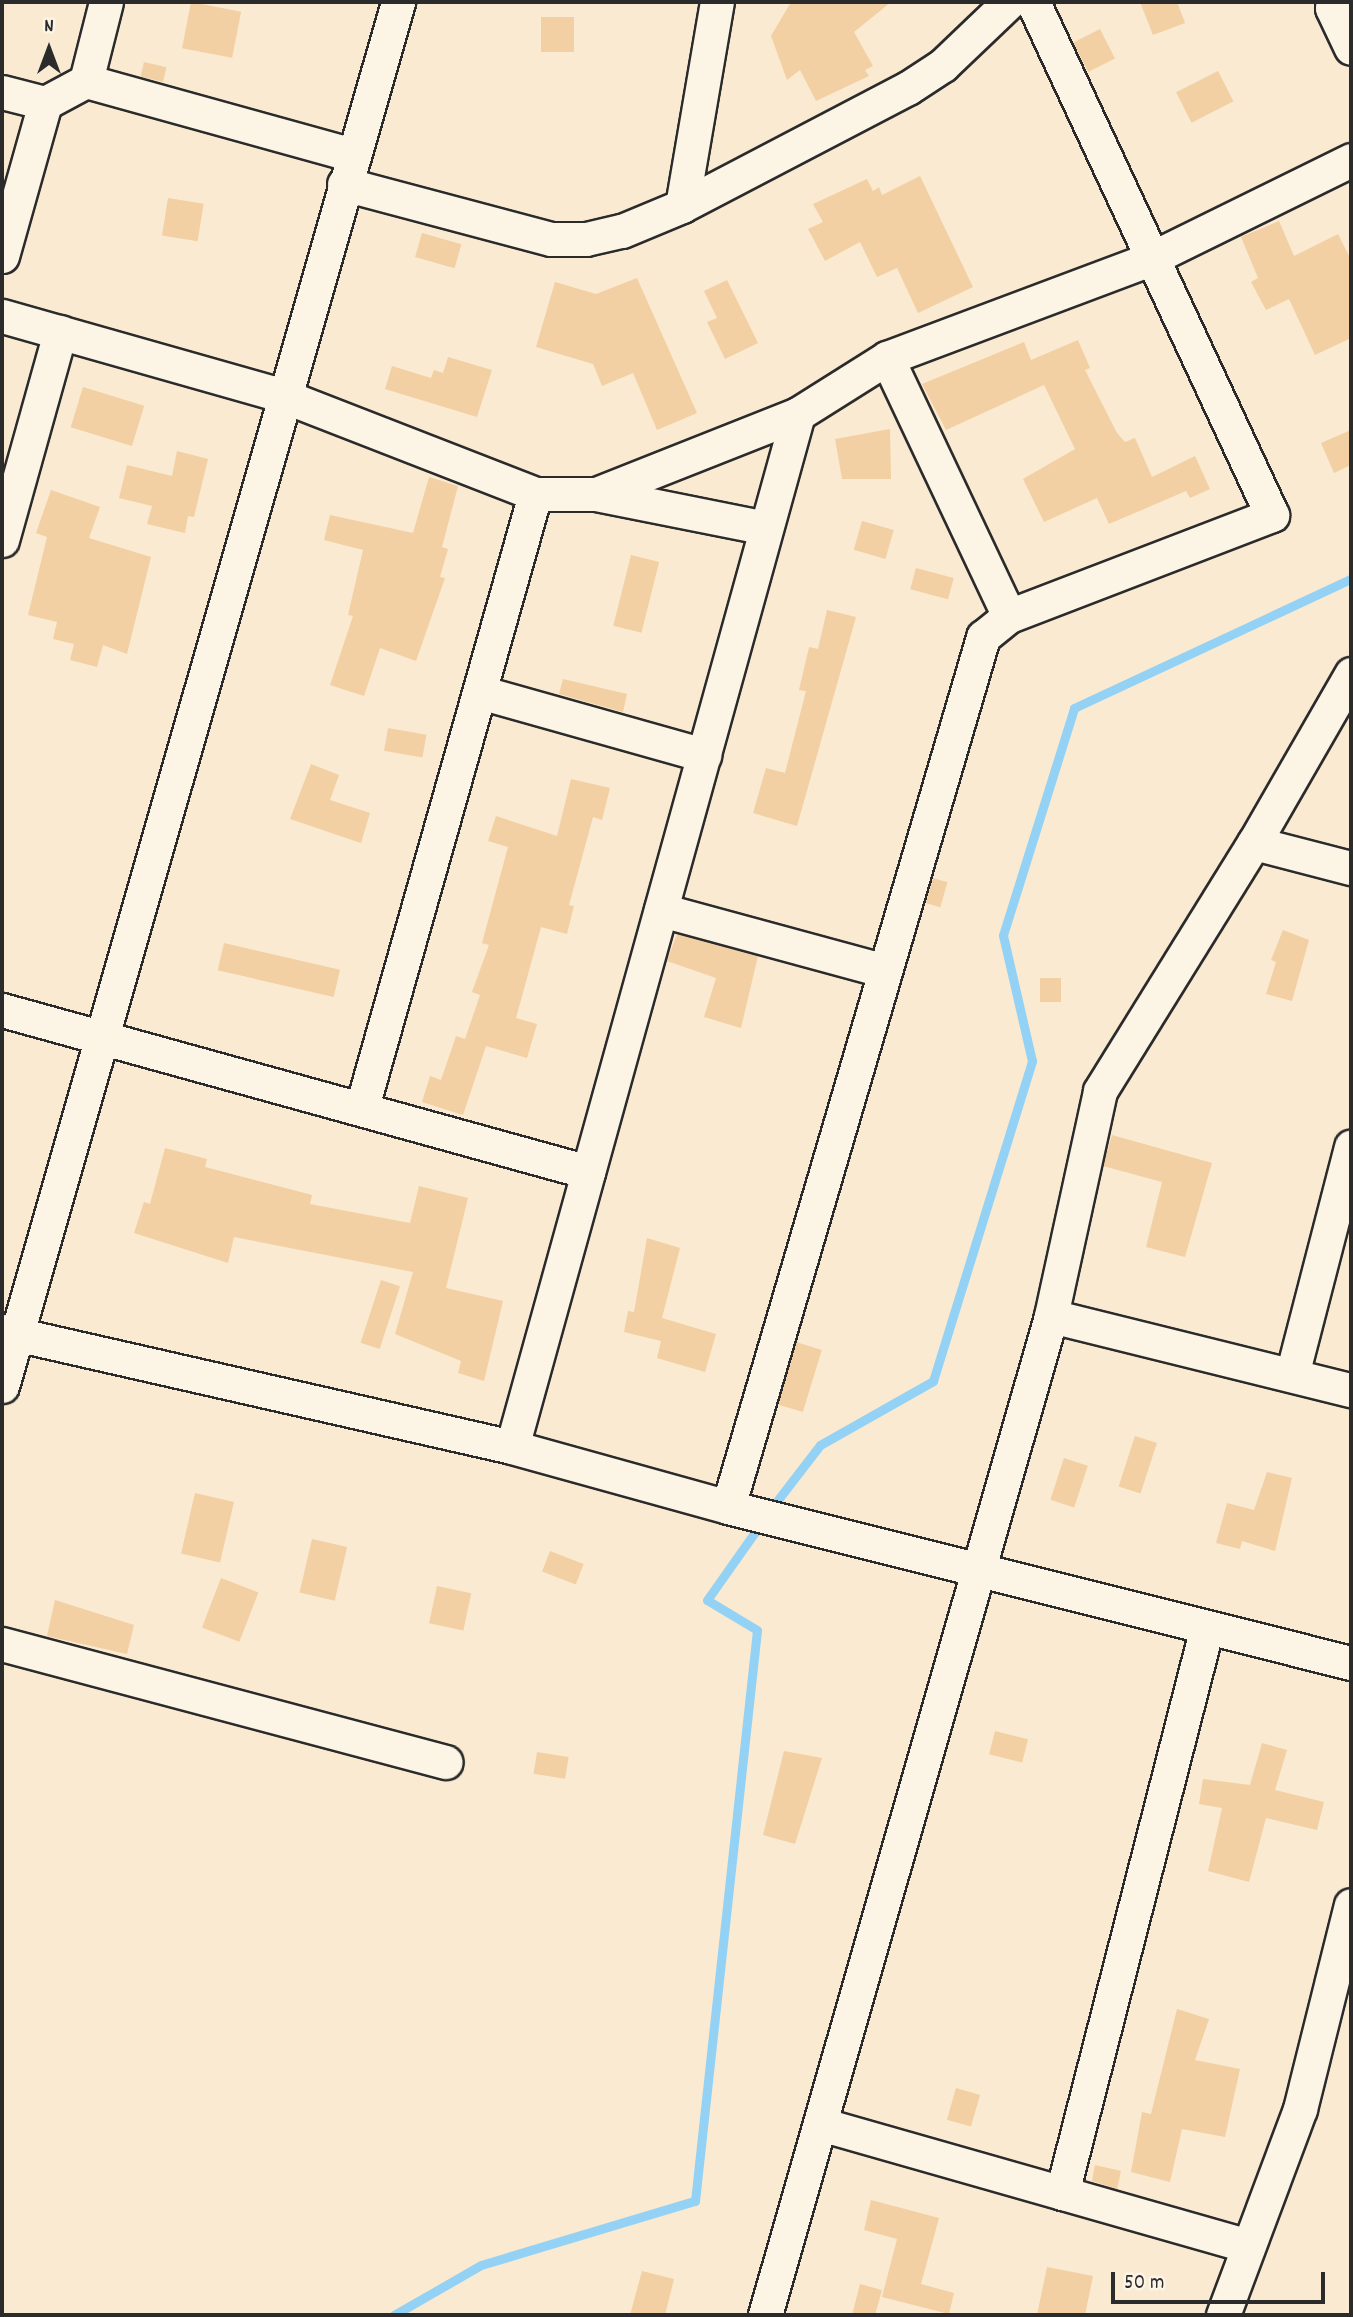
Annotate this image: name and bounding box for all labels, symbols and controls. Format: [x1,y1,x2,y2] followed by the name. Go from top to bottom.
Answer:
[14,14,84,84] north arrow
[44,14,54,41] text: N
[1115,2258,1328,2302] scale bar
[1124,2269,1164,2299] text: 50 m

